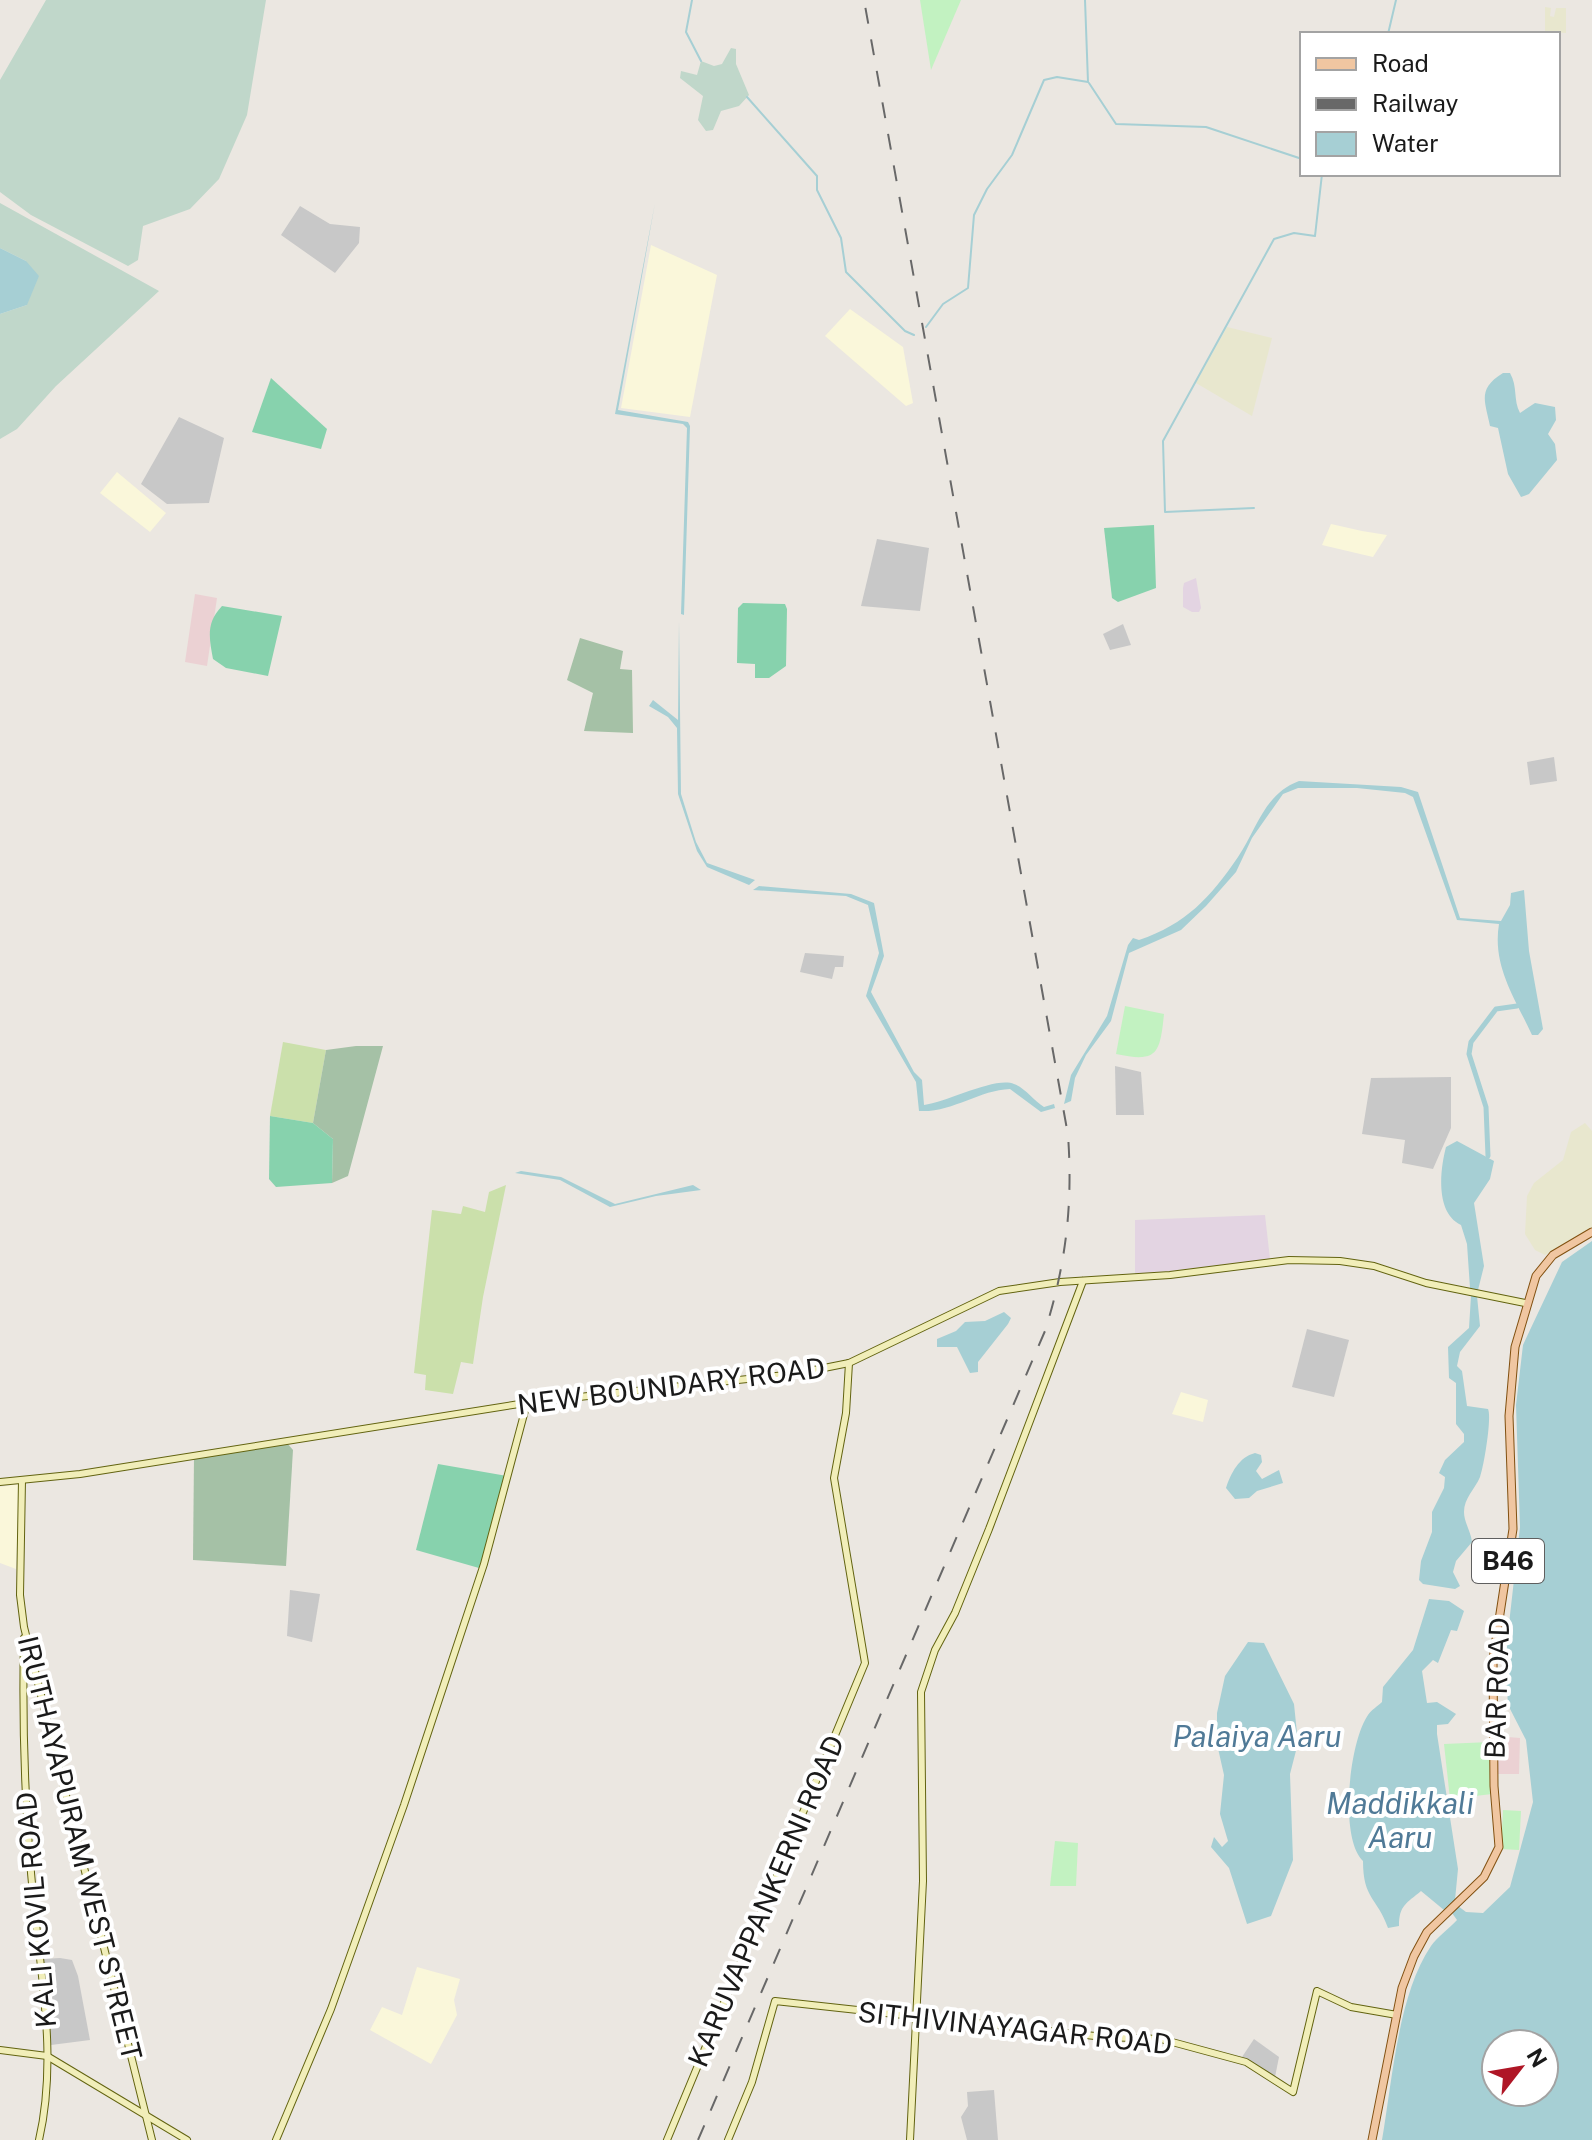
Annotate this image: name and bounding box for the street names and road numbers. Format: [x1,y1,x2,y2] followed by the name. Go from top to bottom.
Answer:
[515,1350,827,1421] street label: NEW BOUNDARY ROAD
[1472,1539,1544,1583] road number: B46
[1478,1617,1515,1759] street label: BAR ROAD
[12,1633,149,2063] street label: IRUTHAYAPURAM WEST STREET
[681,1730,850,2071] street label: KARUVAPPANKERNI ROAD
[9,1791,62,2029] street label: KALI KOVIL ROAD
[856,1995,1174,2060] street label: SITHIVINAYAGAR ROAD

